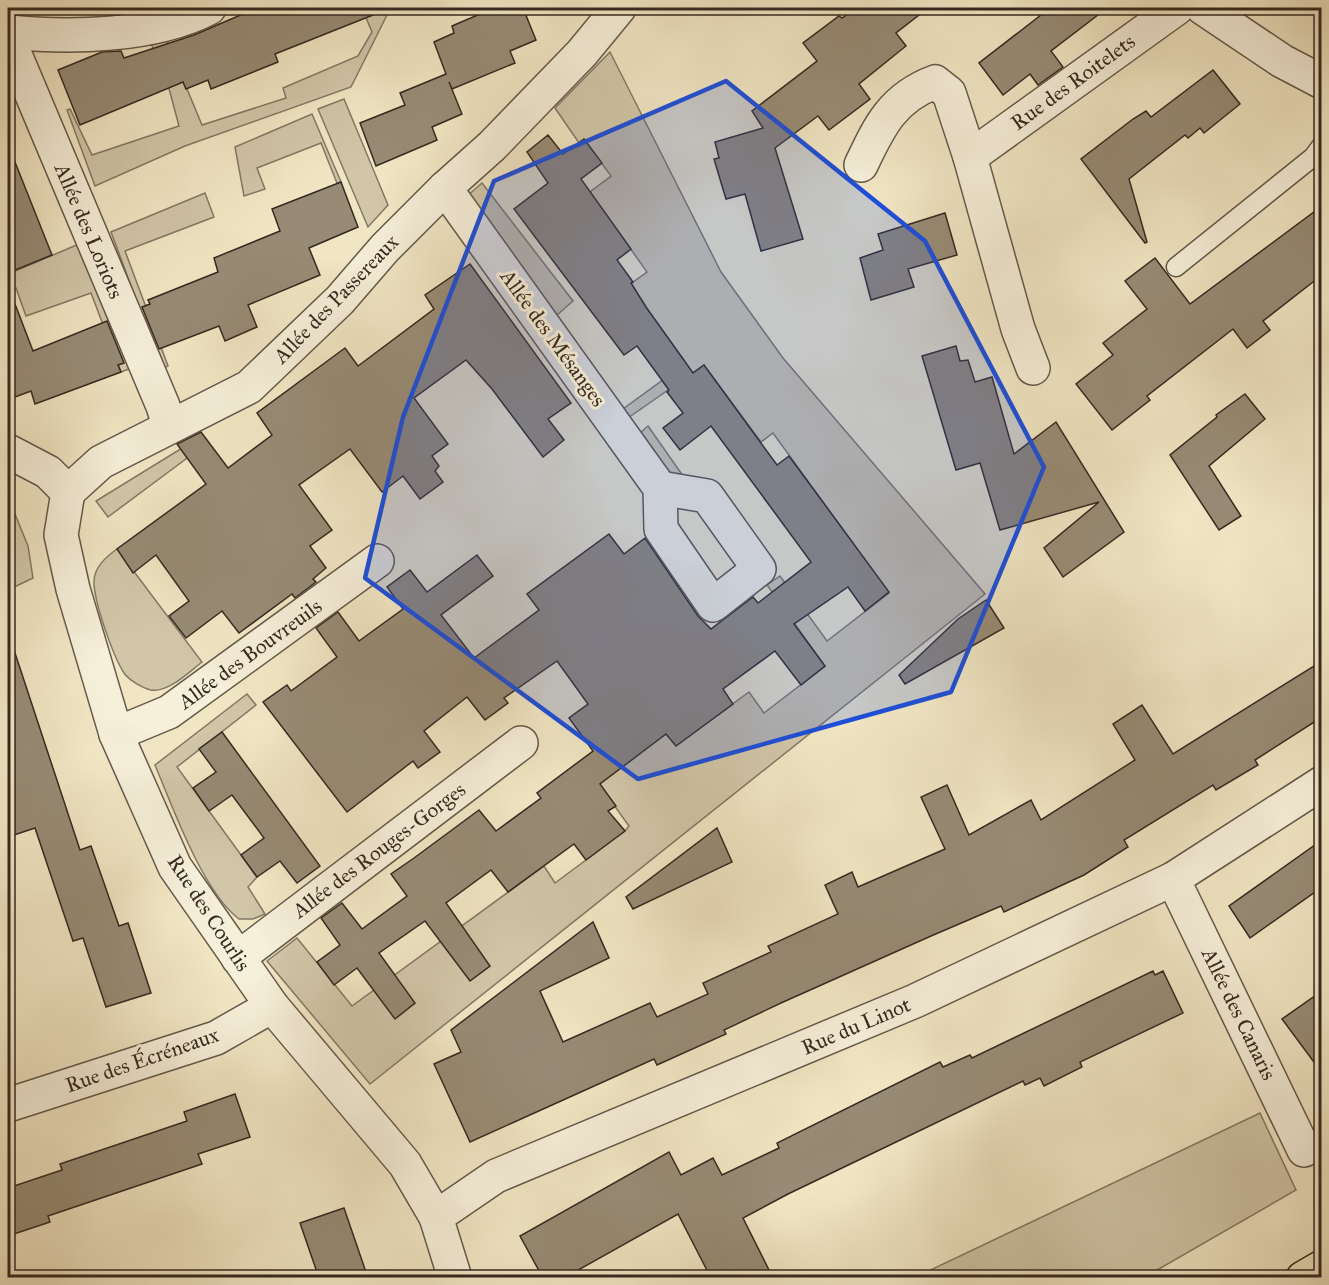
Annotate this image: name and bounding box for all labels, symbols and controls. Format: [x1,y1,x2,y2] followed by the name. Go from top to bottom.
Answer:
[1006,28,1140,136] street label: Rue des Roitelets
[48,159,129,303] street label: Allée des Loriots
[267,229,405,370] street label: Allée des Passereaux
[494,264,611,412] street label: Allée des Mésanges
[172,593,327,716] street label: Allée des Bouvreuils
[286,776,471,924] street label: Allée des Rouges-Gorges
[162,850,256,976] street label: Rue des Courlis
[1195,943,1282,1084] street label: Allée des Canaris
[797,991,915,1061] street label: Rue du Linot
[62,1020,223,1098] street label: Rue des Écréneaux

